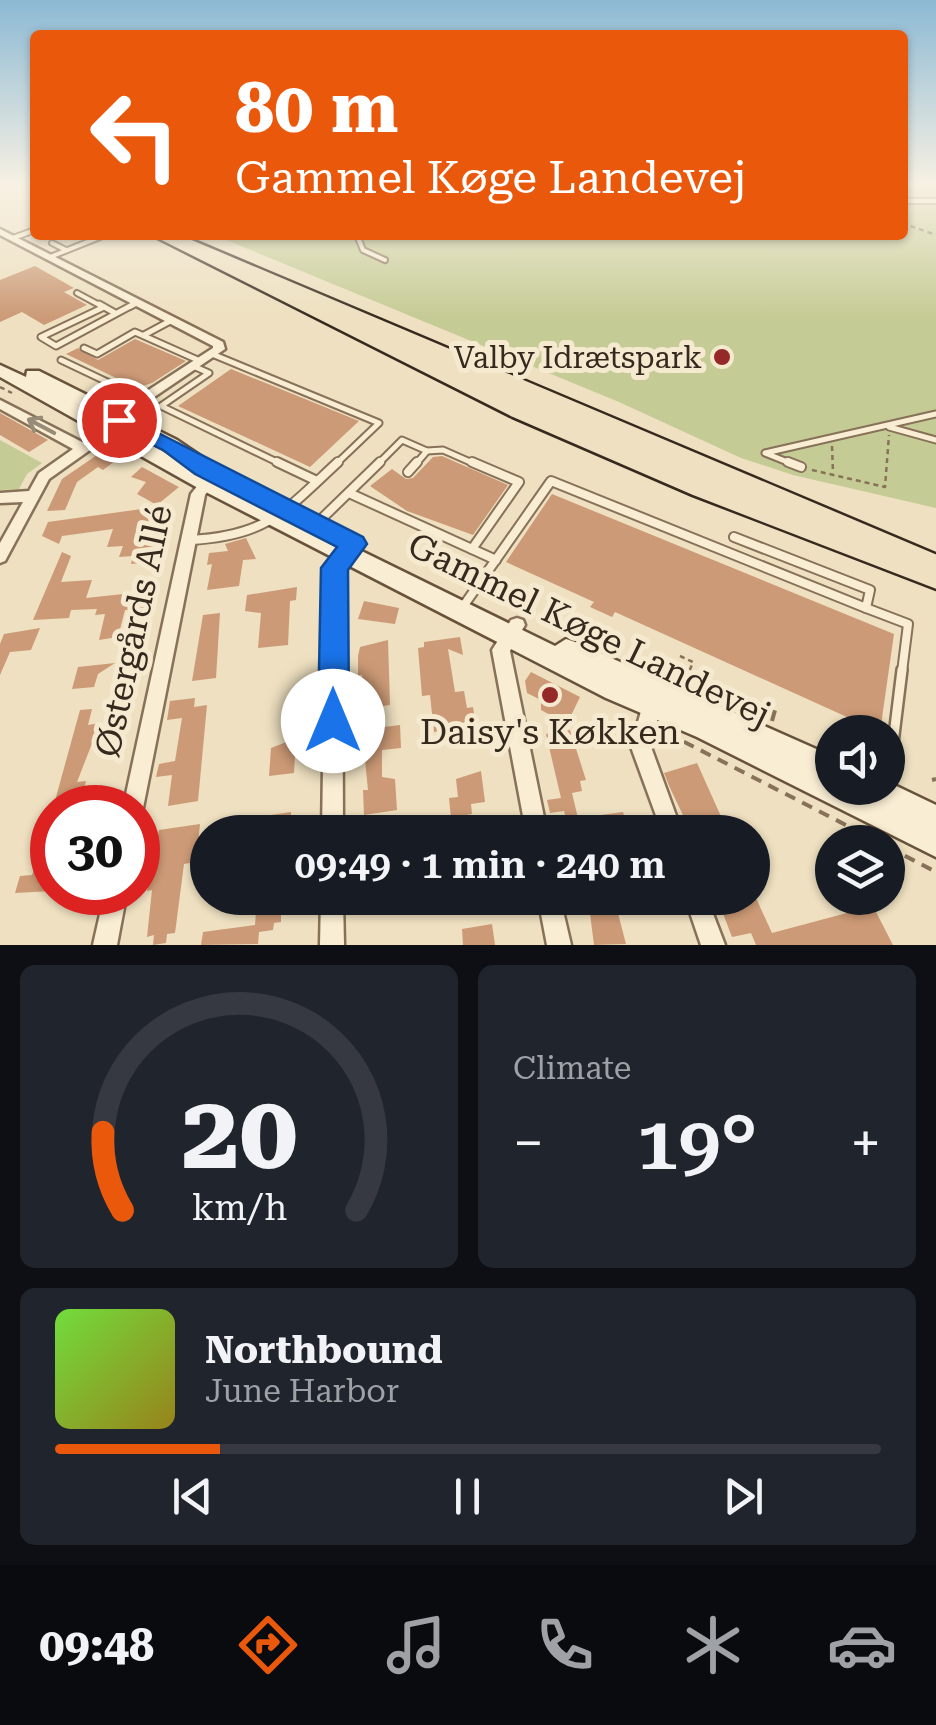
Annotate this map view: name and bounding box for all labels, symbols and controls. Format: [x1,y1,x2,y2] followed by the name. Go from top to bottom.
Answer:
[235,67,399,149] text: 80 m
[70,70,200,200] icon: left
[235,151,746,204] text: Gammel Køge Landevej
[454,340,702,375] place label: Valby Idrætspark
[711,346,733,368] marker: Valby Idrætspark
[77,378,162,463] pin
[92,393,147,448] icon: arrive
[27,416,57,436] one-way arrow
[87,501,181,761] street label: Østergårds Allé
[401,524,777,736] street label: Gammel Køge Landevej
[281,669,385,773] position arrow
[539,684,561,706] marker: Daisy's Køkken
[420,712,680,753] place label: Daisy's Køkken
[815,715,905,915] map controls
[815,715,905,805] button: sound
[30,785,160,915] speed limit sign: 30
[815,825,905,915] button: layers
[295,843,666,887] text: 09:49 · 1 min · 240 m
[513,1049,631,1087] text: Climate
[181,1072,297,1193] text: 20
[636,1099,758,1187] text: 19°
[513,1111,544,1175] text: −
[850,1111,881,1175] text: +
[191,1187,287,1229] text: km/h
[205,1328,443,1372] text: Northbound
[205,1372,399,1410] text: June Harbor
[165,1469,220,1524] icon: previous
[440,1469,495,1524] icon: pause
[716,1469,771,1524] icon: next
[233,1610,303,1680] icon: directions
[381,1610,451,1680] icon: music
[530,1610,600,1680] icon: phone
[678,1610,748,1680] icon: climate
[827,1610,897,1680] icon: car
[39,1619,154,1672] text: 09:48

